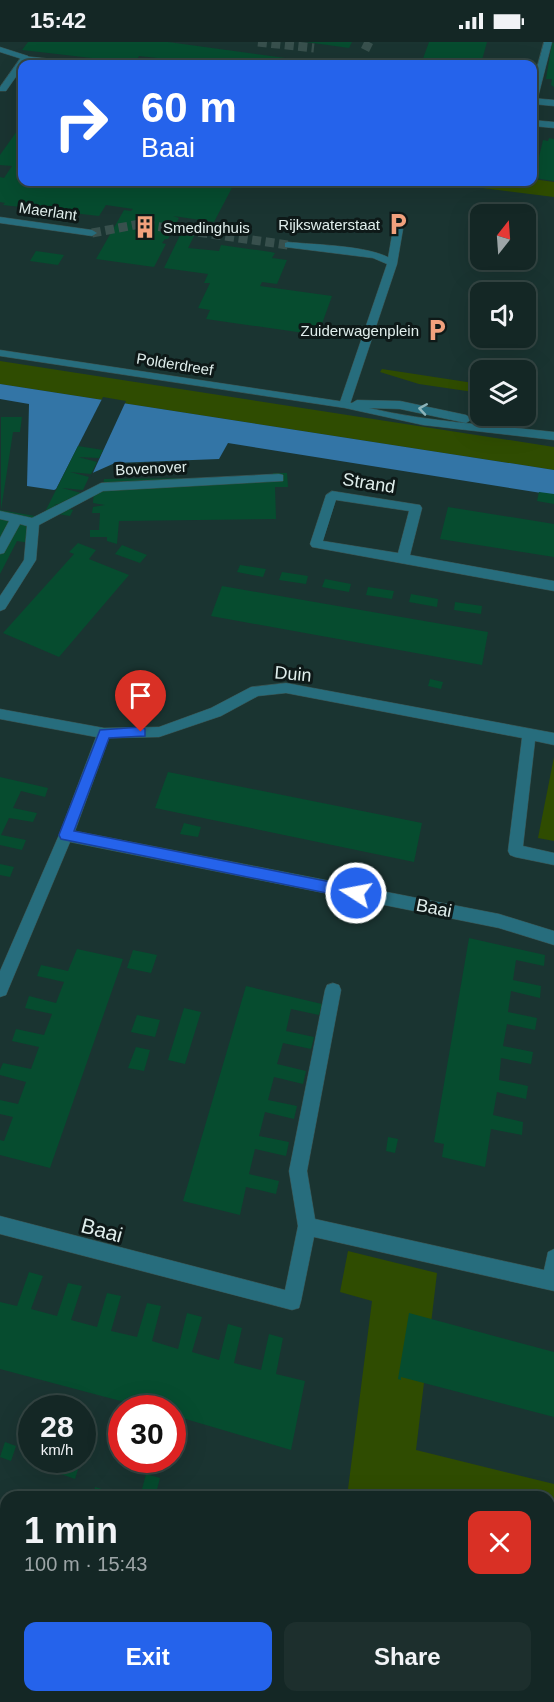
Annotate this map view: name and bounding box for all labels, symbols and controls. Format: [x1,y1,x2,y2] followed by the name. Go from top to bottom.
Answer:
[30,8,86,33] text: 15:42
[42,84,120,162] icon: right
[141,84,237,131] text: 60 m
[141,133,195,163] text: Baai
[18,199,79,224] street label: Maerlant
[470,204,536,270] north arrow
[470,204,536,426] map controls
[385,211,411,237] parking icon: Rijkswaterstaat
[132,214,158,240] building icon: Smedinghuis
[278,216,381,233] place label: Rijkswaterstaat
[163,219,250,236] place label: Smedinghuis
[470,282,536,348] button: sound
[424,317,450,343] parking icon: Zuiderwagenplein
[301,322,419,339] place label: Zuiderwagenplein
[135,350,215,379] street label: Polderdreef
[470,360,536,426] button: layers
[419,403,429,416] one-way arrow
[115,458,187,478] street label: Bovenover
[341,469,397,497] street label: Strand
[274,662,312,686] street label: Duin
[115,670,166,732] pin
[124,679,157,712] icon: arrive
[324,861,388,925] position arrow
[414,895,454,921] street label: Baai
[79,1213,125,1247] street label: Baai
[108,1395,186,1473] speed limit sign: 30
[40,1410,74,1443] text: 28
[41,1441,73,1458] text: km/h
[24,1510,118,1551] text: 1 min
[468,1511,531,1574] button: close
[24,1553,147,1575] text: 100 m · 15:43
[24,1622,272,1691] button: Exit
[284,1622,531,1691] button: Share

